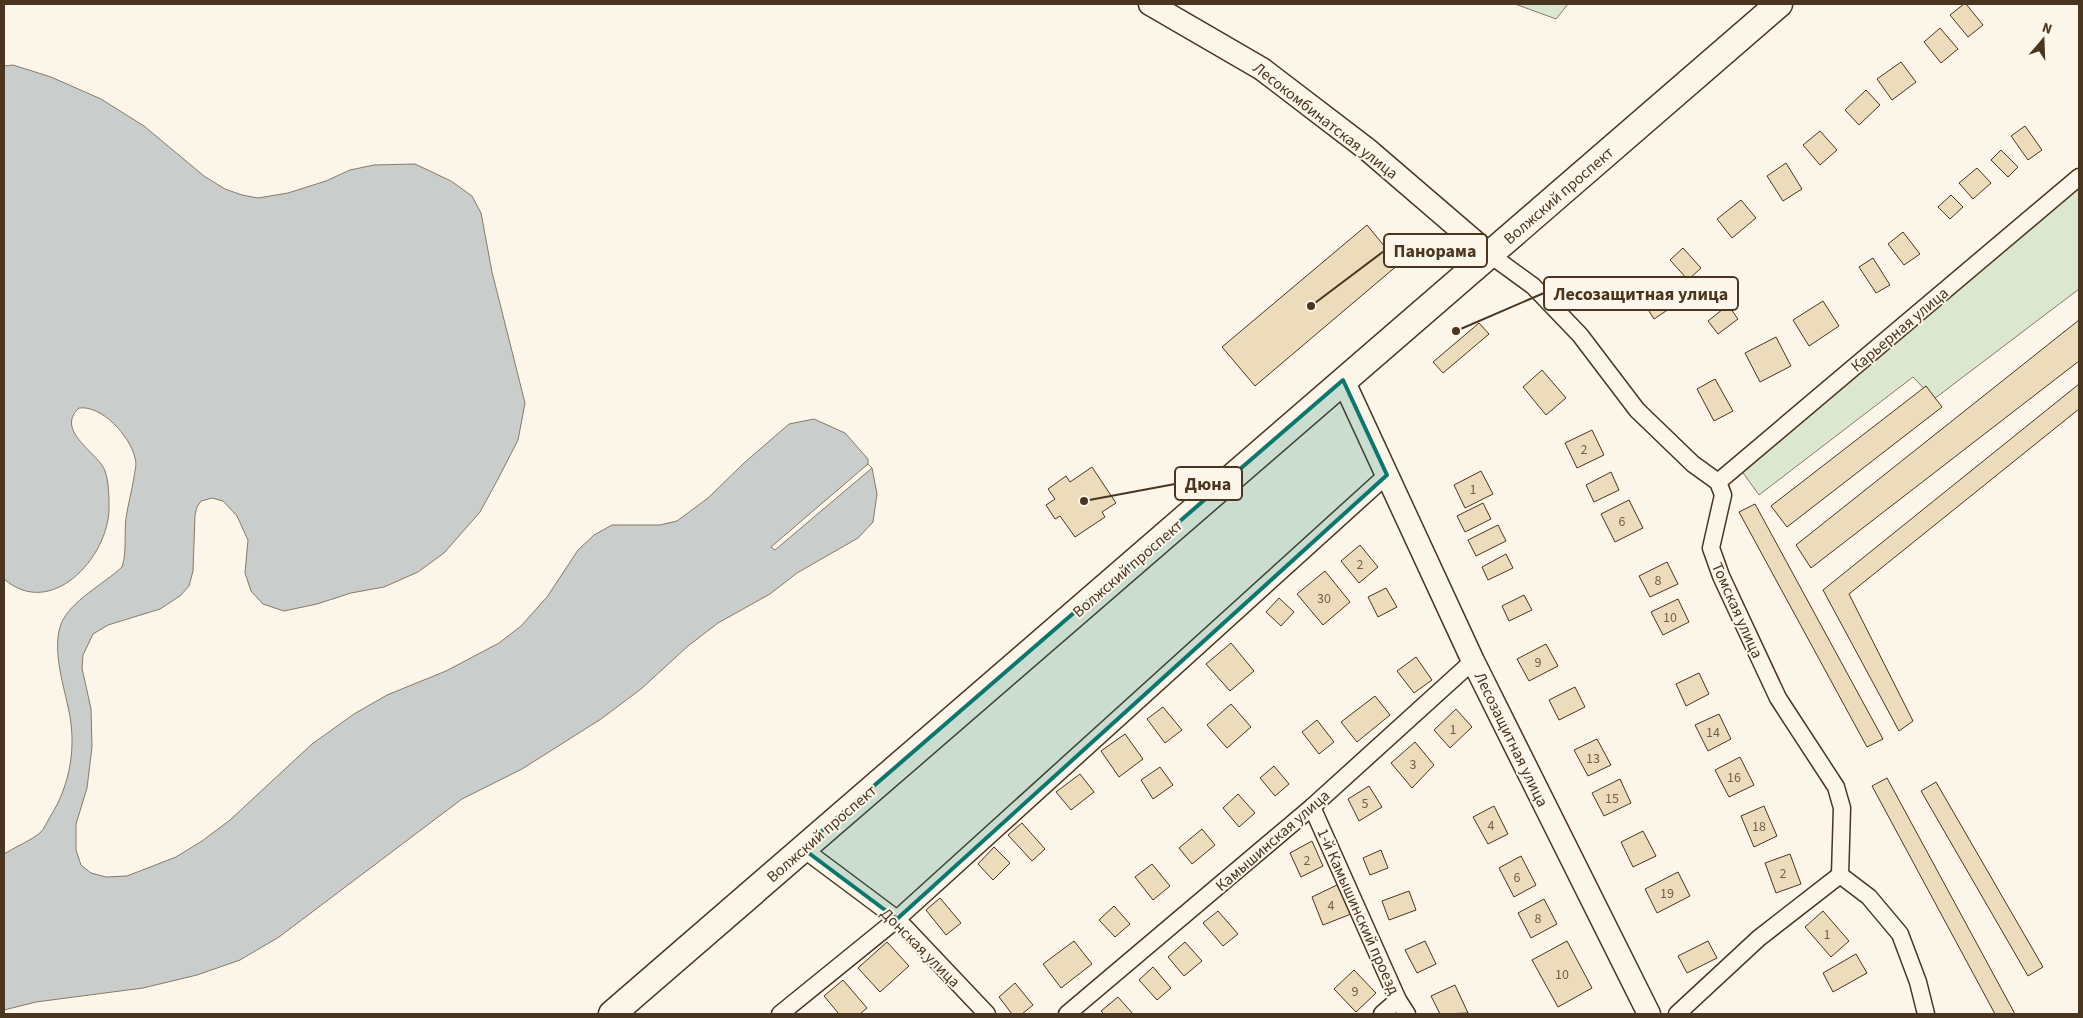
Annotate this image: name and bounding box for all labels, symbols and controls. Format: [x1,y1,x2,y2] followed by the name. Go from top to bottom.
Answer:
[2018,15,2068,65] north arrow
[2039,18,2055,40] text: N
[1248,57,1402,184] street label: Лесокомбинатская улица
[1499,142,1618,250] street label: Волжский проспект
[1384,234,1487,267] callout: Панорама
[1394,239,1476,264] text: Панорама
[1544,277,1738,310] callout: Лесозащитная улица
[1553,282,1728,307] text: Лесозащитная улица
[1846,282,1953,377] street label: Карьерная улица
[1581,440,1588,460] house number: 2
[1175,467,1242,500] callout: Дюна
[1185,472,1231,497] text: Дюна
[1470,480,1477,500] house number: 1
[1619,512,1626,532] house number: 6
[1068,515,1187,623] street label: Волжский проспект
[1357,555,1364,575] house number: 2
[1706,559,1768,662] street label: Томская улица
[1655,571,1662,591] house number: 8
[1317,589,1331,609] house number: 30
[1663,608,1677,628] house number: 10
[1535,653,1542,673] house number: 9
[1469,668,1553,811] street label: Лесозащитная улица
[1450,720,1457,740] house number: 1
[1706,723,1720,743] house number: 14
[1586,749,1600,769] house number: 13
[1410,755,1417,775] house number: 3
[1727,768,1741,788] house number: 16
[762,780,881,888] street label: Волжский проспект
[1211,785,1335,897] street label: Камышинская улица
[1605,789,1619,809] house number: 15
[1362,794,1369,814] house number: 5
[1488,816,1495,836] house number: 4
[1752,817,1766,837] house number: 18
[1311,825,1405,999] street label: 1-й Камышинский проезд
[1304,851,1311,871] house number: 2
[1780,864,1787,884] house number: 2
[1514,868,1521,888] house number: 6
[1660,884,1674,904] house number: 19
[1328,896,1335,916] house number: 4
[876,903,965,992] street label: Донская улица
[1535,909,1542,929] house number: 8
[1824,925,1831,945] house number: 1
[1555,965,1569,985] house number: 10
[1352,982,1359,1002] house number: 9

